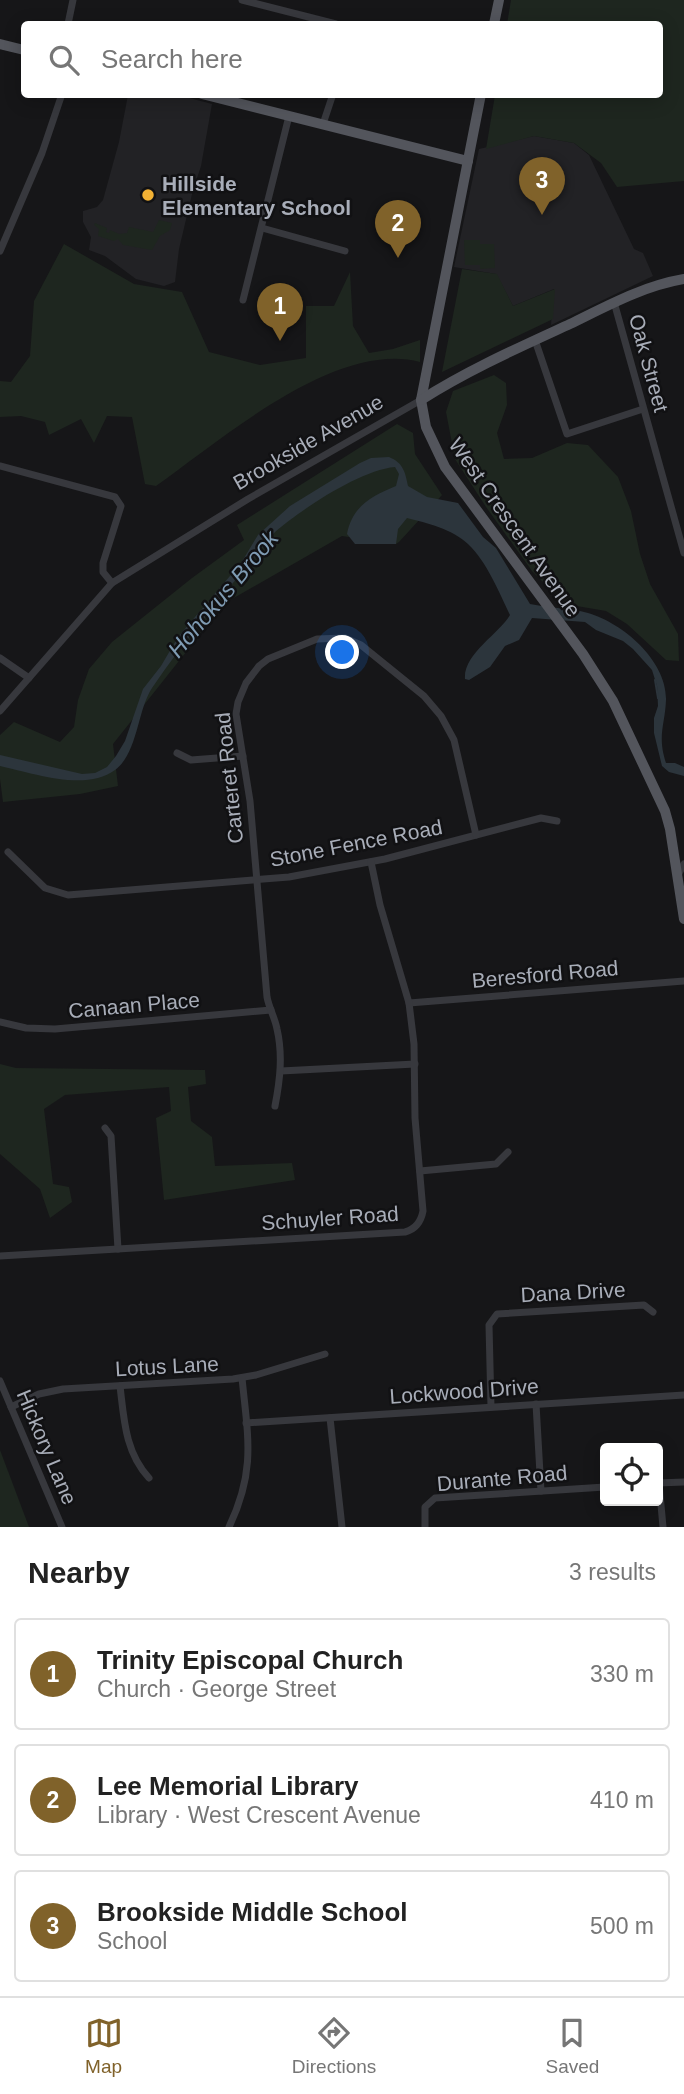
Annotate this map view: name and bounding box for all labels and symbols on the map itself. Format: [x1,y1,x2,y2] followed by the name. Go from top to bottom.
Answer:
[519,157,565,215] pin: 3
[162,172,351,219] place label: Hillside Elementary School
[140,187,156,203] marker: Hillside Elementary School
[375,200,421,258] pin: 2
[257,283,303,341] pin: 1
[625,312,673,415] street label: Oak Street
[229,390,387,494] street label: Brookside Avenue
[445,433,585,621] street label: West Crescent Avenue
[163,524,284,663] water label: Hohokus Brook
[325,635,359,669] your location
[211,711,247,845] street label: Carteret Road
[268,815,444,871] street label: Stone Fence Road
[471,956,619,992] street label: Beresford Road
[67,988,201,1022] street label: Canaan Place
[260,1202,400,1234] street label: Schuyler Road
[520,1278,626,1306] street label: Dana Drive
[115,1352,219,1380] street label: Lotus Lane
[389,1374,539,1408] street label: Lockwood Drive
[12,1386,82,1508] street label: Hickory Lane
[436,1461,568,1495] street label: Durante Road

